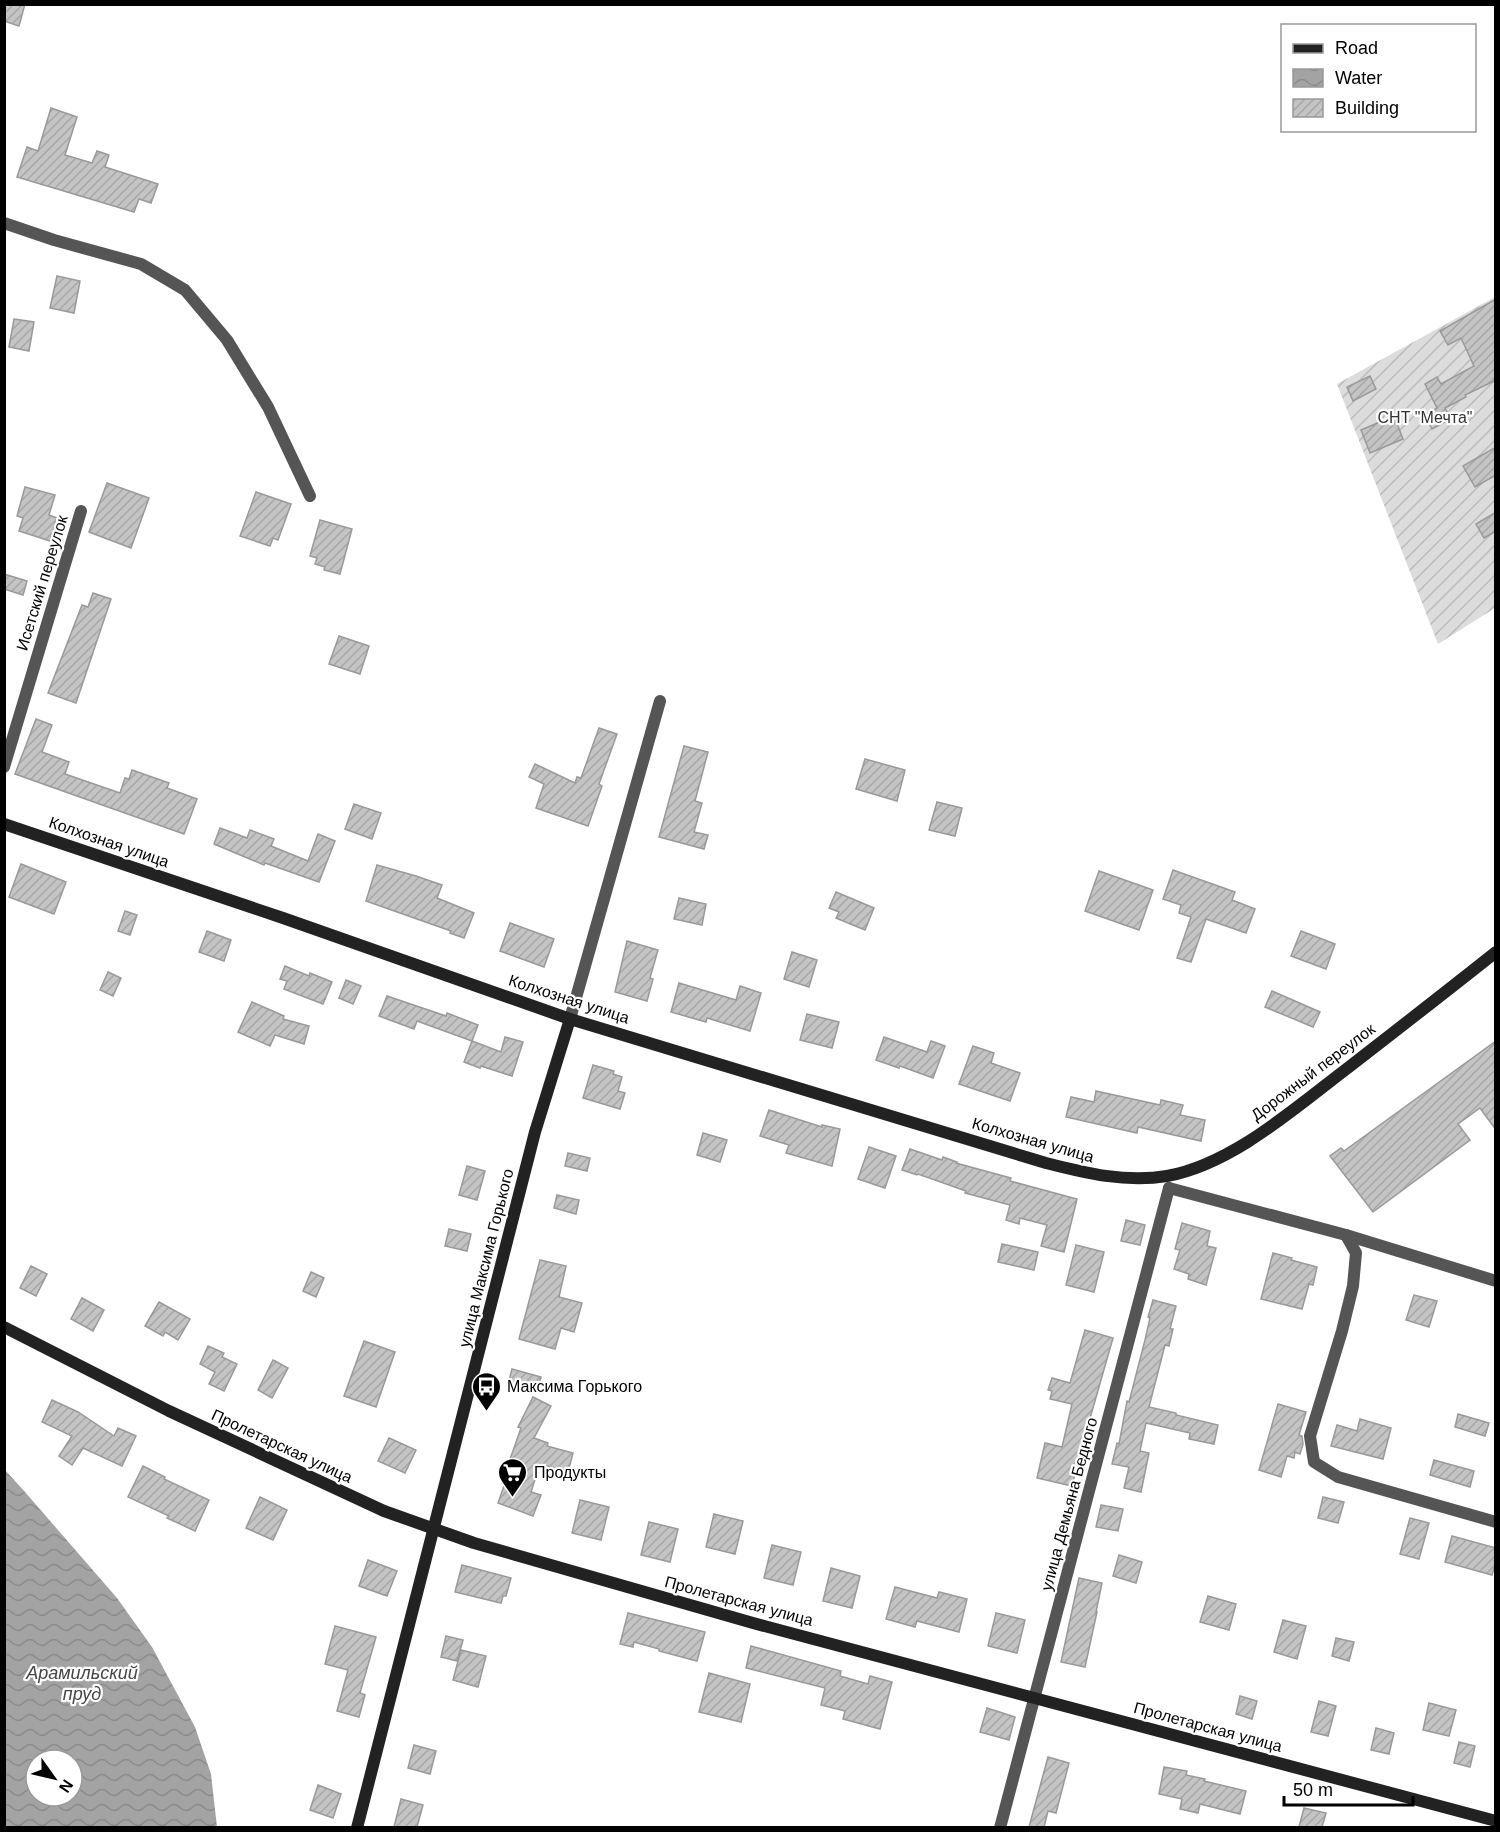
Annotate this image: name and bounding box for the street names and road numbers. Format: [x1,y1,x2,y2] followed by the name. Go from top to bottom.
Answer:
[13,512,71,653] street label: Исетский переулок
[47,813,171,871] street label: Колхозная улица
[507,971,632,1027] street label: Колхозная улица
[1248,1019,1379,1124] street label: Дорожный переулок
[970,1114,1096,1166] street label: Колхозная улица
[456,1167,516,1349] street label: улица Максима Горького
[209,1406,355,1486] street label: Пролетарская улица
[1038,1415,1100,1593] street label: улица Демьяна Бедного
[663,1573,815,1629] street label: Пролетарская улица
[1132,1699,1284,1755] street label: Пролетарская улица

